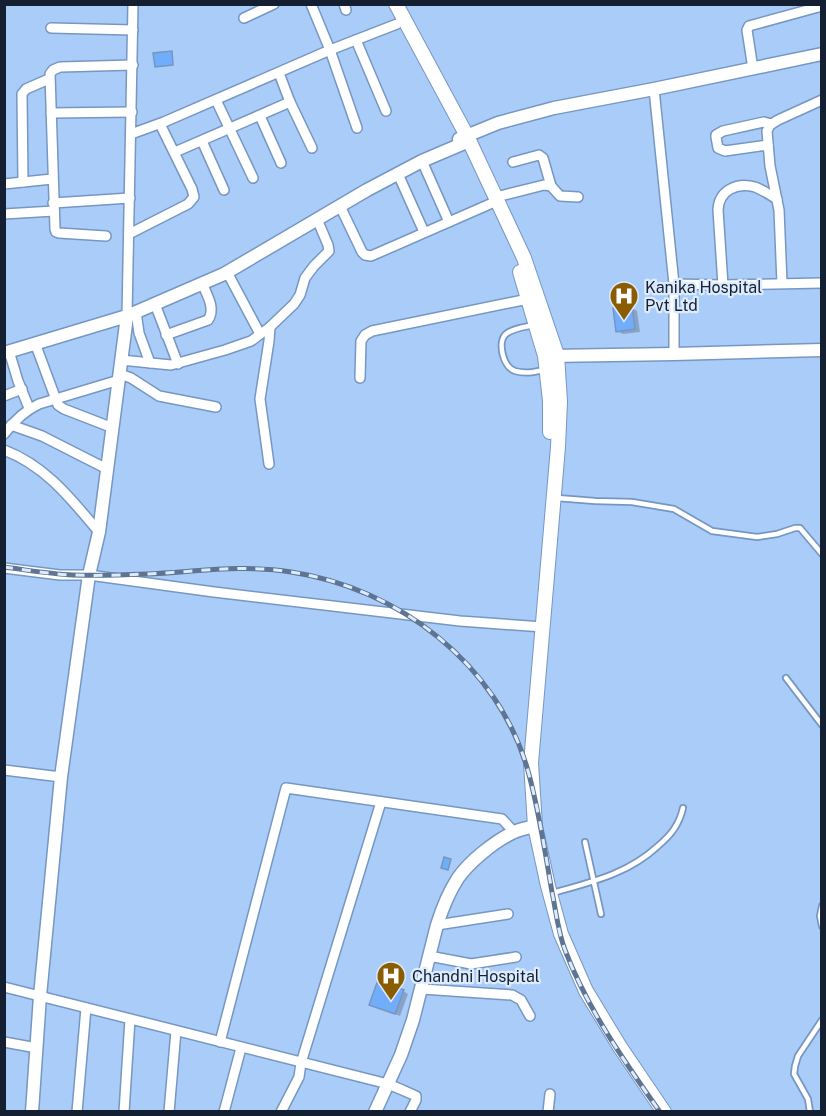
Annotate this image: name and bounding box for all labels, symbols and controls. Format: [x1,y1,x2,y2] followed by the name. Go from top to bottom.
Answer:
[645,278,762,315] place label: Kanika Hospital Pvt Ltd
[608,280,640,322] hospital icon: Kanika Hospital Pvt Ltd
[375,960,407,1002] hospital icon: Chandni Hospital
[412,967,540,986] place label: Chandni Hospital

